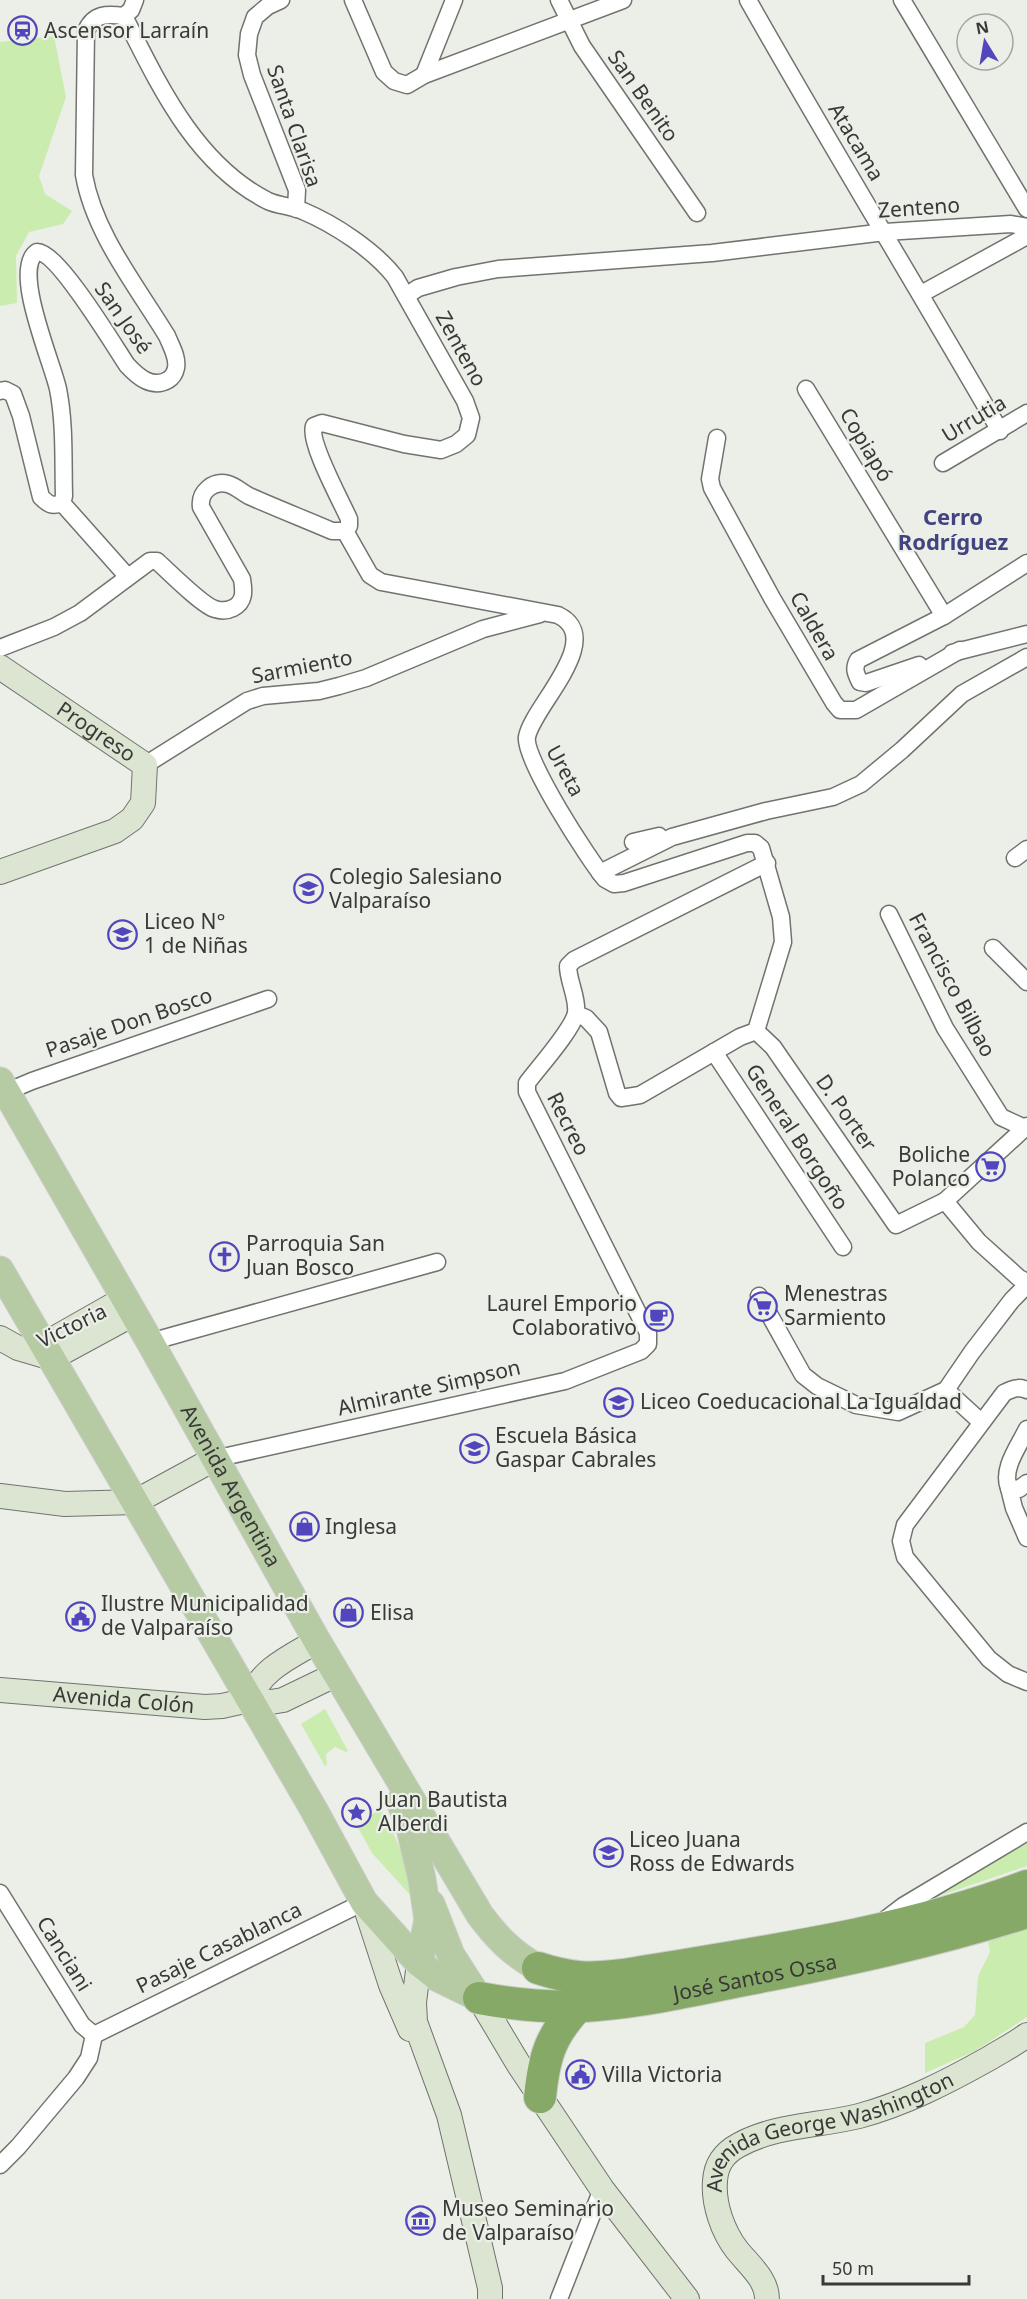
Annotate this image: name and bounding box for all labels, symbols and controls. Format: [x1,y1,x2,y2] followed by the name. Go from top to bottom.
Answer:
[955,12,1015,72] north arrow
[7,15,39,47] station icon: Ascensor Larraín
[974,15,991,39] text: N
[44,16,209,44] place label: Ascensor Larraín
[602,44,686,147] street label: San Benito
[261,61,329,191] street label: Santa Clarisa
[823,97,891,186] street label: Atacama
[877,190,961,224] street label: Zenteno
[89,276,159,359] street label: San José
[430,306,494,391] street label: Zenteno
[936,388,1011,448] street label: Urrutia
[834,402,900,487] street label: Copiapó
[898,501,1008,556] district label: Cerro Rodríguez
[784,586,846,665] street label: Caldera
[249,643,355,690] street label: Sarmiento
[52,694,142,768] street label: Progreso
[540,740,591,801] street label: Ureta
[329,862,502,914] place label: Colegio Salesiano Valparaíso
[292,873,324,905] school or university icon: Colegio Salesiano Valparaíso
[144,907,248,959] place label: Liceo N° 1 de Niñas
[903,907,1003,1062] street label: Francisco Bilbao
[107,918,139,950] school or university icon: Liceo N° 1 de Niñas
[42,980,216,1064] street label: Pasaje Don Bosco
[740,1058,856,1215] street label: General Borgoño
[810,1068,884,1157] street label: D. Porter
[541,1087,597,1160] street label: Recreo
[892,1140,970,1192] place label: Boliche Polanco
[975,1151,1007,1183] supermarket icon: Boliche Polanco
[244,1229,385,1281] place label: Parroquia San Juan Bosco
[209,1240,241,1272] church icon: Parroquia San Juan Bosco
[784,1279,887,1331] place label: Menestras Sarmiento
[487,1289,637,1341] place label: Laurel Emporio Colaborativo
[747,1290,779,1322] supermarket icon: Menestras Sarmiento
[32,1296,111,1354] street label: Victoria
[642,1300,674,1332] cafe icon: Laurel Emporio Colaborativo
[335,1352,523,1422] street label: Almirante Simpson
[603,1386,635,1418] school or university icon: Liceo Coeducacional La Igualdad
[640,1387,962,1415] place label: Liceo Coeducacional La Igualdad
[175,1399,288,1572] street label: Avenida Argentina
[495,1421,656,1473] place label: Escuela Básica Gaspar Cabrales
[458,1432,490,1464] school or university icon: Escuela Básica Gaspar Cabrales
[288,1511,320,1543] shop icon: Inglesa
[325,1512,397,1540] place label: Inglesa
[101,1589,309,1641] place label: Ilustre Municipalidad de Valparaíso
[333,1597,365,1629] shop icon: Elisa
[370,1598,414,1626] place label: Elisa
[64,1600,96,1632] public building icon: Ilustre Municipalidad de Valparaíso
[52,1679,195,1719] street label: Avenida Colón
[376,1785,508,1837] place label: Juan Bautista Alberdi
[341,1796,373,1828] place icon: Juan Bautista Alberdi
[629,1825,795,1877] place label: Liceo Juana Ross de Edwards
[592,1836,624,1868] school or university icon: Liceo Juana Ross de Edwards
[131,1895,306,1999] street label: Pasaje Casablanca
[31,1911,99,1996] street label: Canciani
[669,1947,839,2007] street label: José Santos Ossa
[565,2059,597,2091] public building icon: Villa Victoria
[602,2060,722,2088] place label: Villa Victoria
[700,2065,958,2193] street label: Avenida George Washington
[442,2194,614,2246] place label: Museo Seminario de Valparaíso
[405,2205,437,2237] museum icon: Museo Seminario de Valparaíso
[823,2248,968,2286] scale bar
[832,2256,874,2280] text: 50 m

